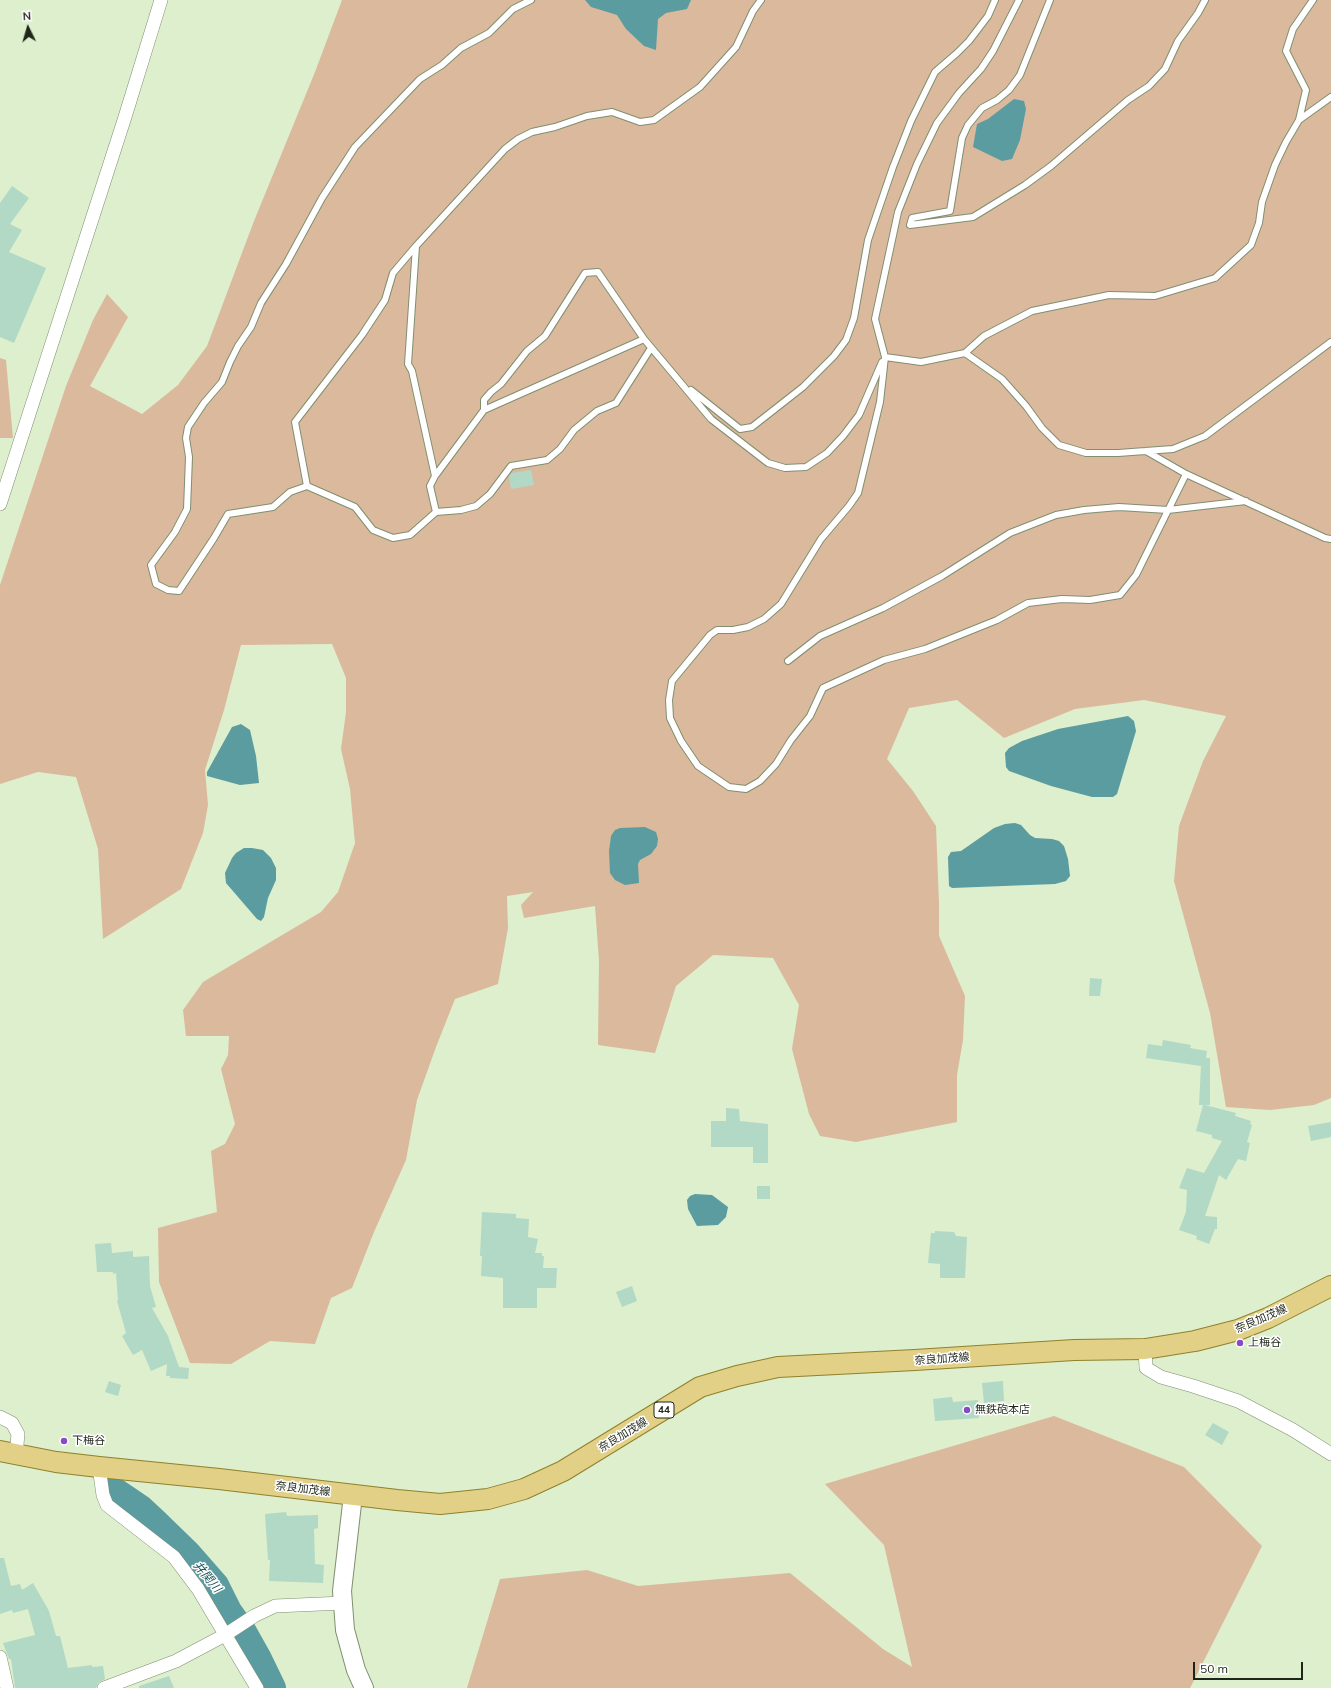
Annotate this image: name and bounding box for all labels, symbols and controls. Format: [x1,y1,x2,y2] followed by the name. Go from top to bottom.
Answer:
[8,8,48,48] north arrow
[22,9,32,23] text: N
[1233,1302,1289,1336] street label: 奈良加茂線
[1248,1336,1281,1350] place label: 上梅谷
[1235,1338,1245,1348] marker: 上梅谷
[914,1350,970,1368] street label: 奈良加茂線
[654,1402,674,1418] road number: 44
[975,1403,1030,1417] place label: 無鉄砲本店
[962,1405,972,1415] marker: 無鉄砲本店
[596,1415,650,1455] street label: 奈良加茂線
[72,1434,105,1448] place label: 下梅谷
[59,1436,69,1446] marker: 下梅谷
[275,1479,331,1499] street label: 奈良加茂線
[190,1559,224,1595] water label: 井関川
[1195,1654,1305,1680] scale bar
[1200,1661,1228,1676] text: 50 m

